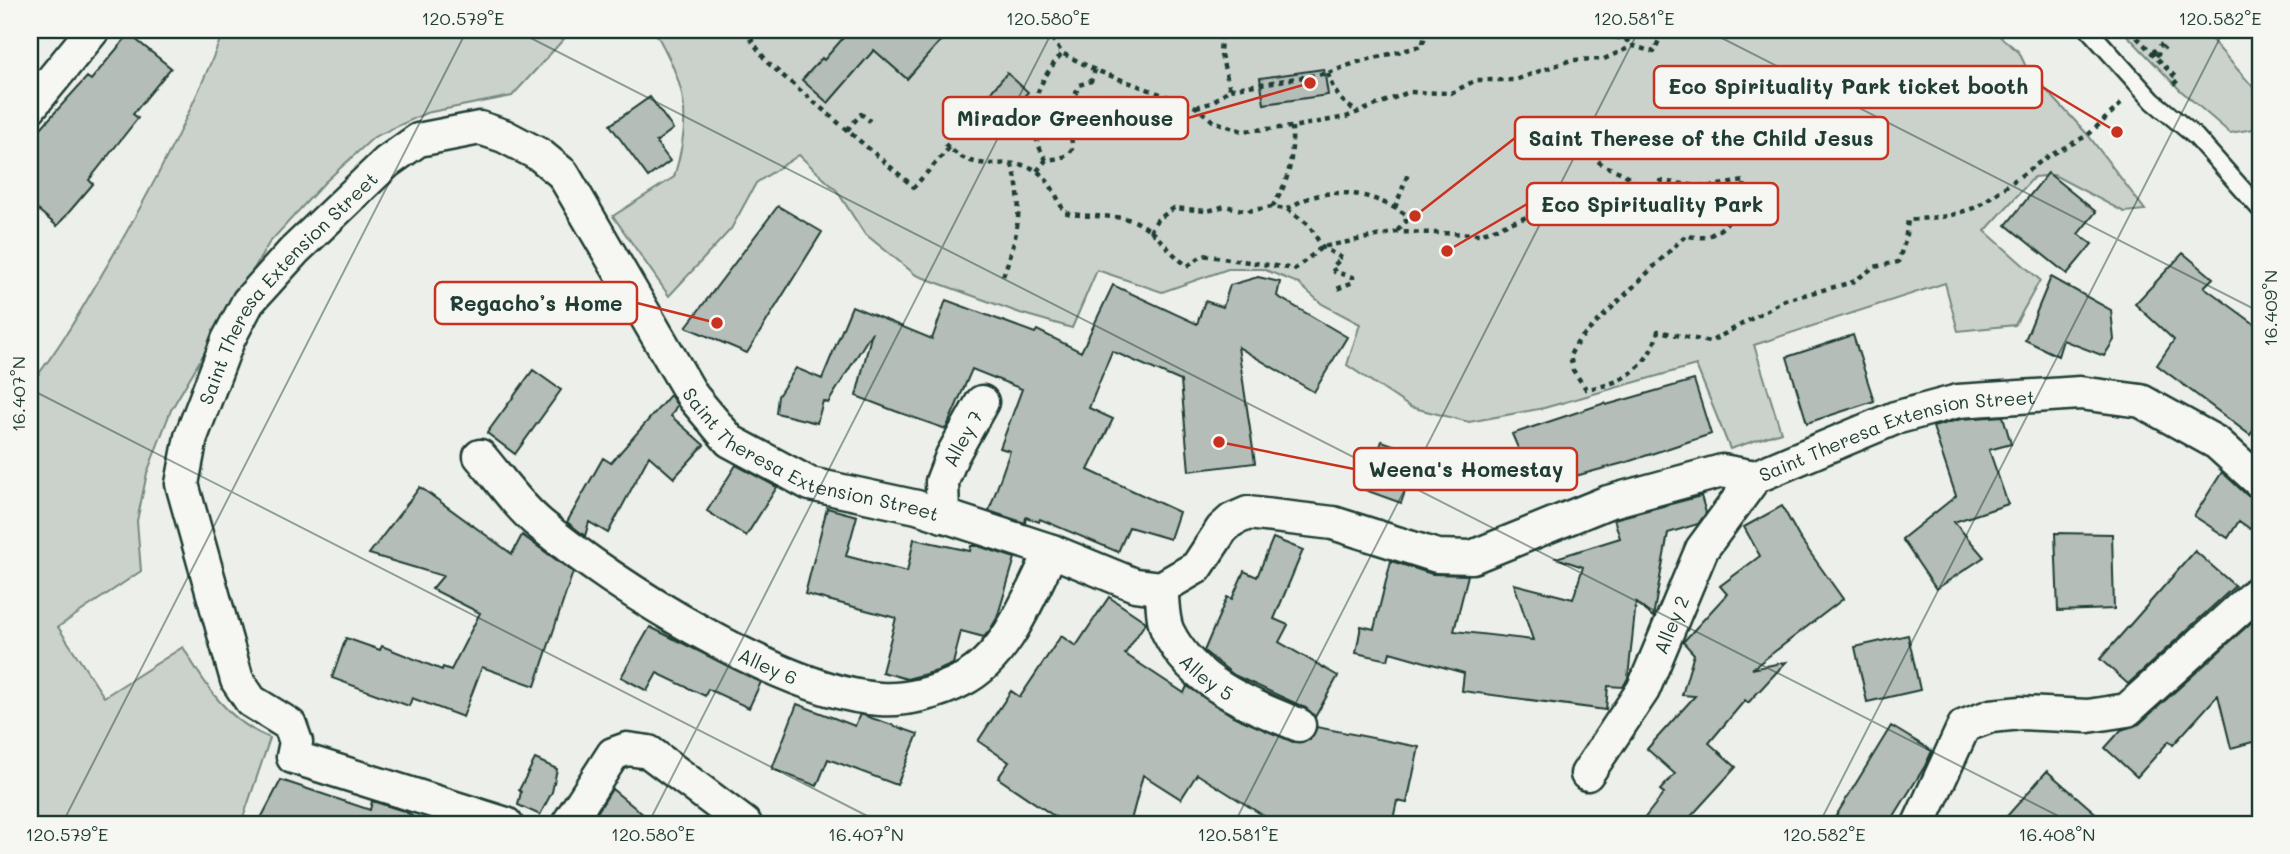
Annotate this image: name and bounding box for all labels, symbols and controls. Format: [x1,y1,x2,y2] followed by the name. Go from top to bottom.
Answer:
[422,6,504,30] text: 120.579°E
[1006,6,1090,30] text: 120.580°E
[1593,6,1675,30] text: 120.581°E
[2178,6,2262,30] text: 120.582°E
[1654,66,2042,108] callout: Eco Spirituality Park ticket booth
[1668,72,2028,100] text: Eco Spirituality Park ticket booth
[943,97,1188,139] callout: Mirador Greenhouse
[957,104,1173,131] text: Mirador Greenhouse
[1515,117,1888,159] callout: Saint Therese of the Child Jesus
[1528,124,1874,151] text: Saint Therese of the Child Jesus
[192,166,382,408] street label: Saint Theresa Extension Street
[1527,183,1778,225] callout: Eco Spirituality Park
[1541,190,1763,218] text: Eco Spirituality Park
[2258,270,2282,346] text: 16.409°N
[435,282,637,324] callout: Regacho’s Home
[449,289,623,316] text: Regacho’s Home
[6,356,30,432] text: 16.407°N
[678,383,942,526] street label: Saint Theresa Extension Street
[1755,383,2036,487] street label: Saint Theresa Extension Street
[937,406,988,470] street label: Alley 7
[1354,448,1577,490] callout: Weena's Homestay
[1369,455,1563,483] text: Weena's Homestay
[1647,591,1694,657] street label: Alley 2
[735,641,801,689] street label: Alley 6
[1175,648,1238,706] street label: Alley 5
[26,822,108,846] text: 120.579°E
[611,822,695,846] text: 120.580°E
[828,822,904,846] text: 16.407°N
[1197,822,1279,846] text: 120.581°E
[1782,822,1866,846] text: 120.582°E
[2018,822,2096,846] text: 16.408°N

